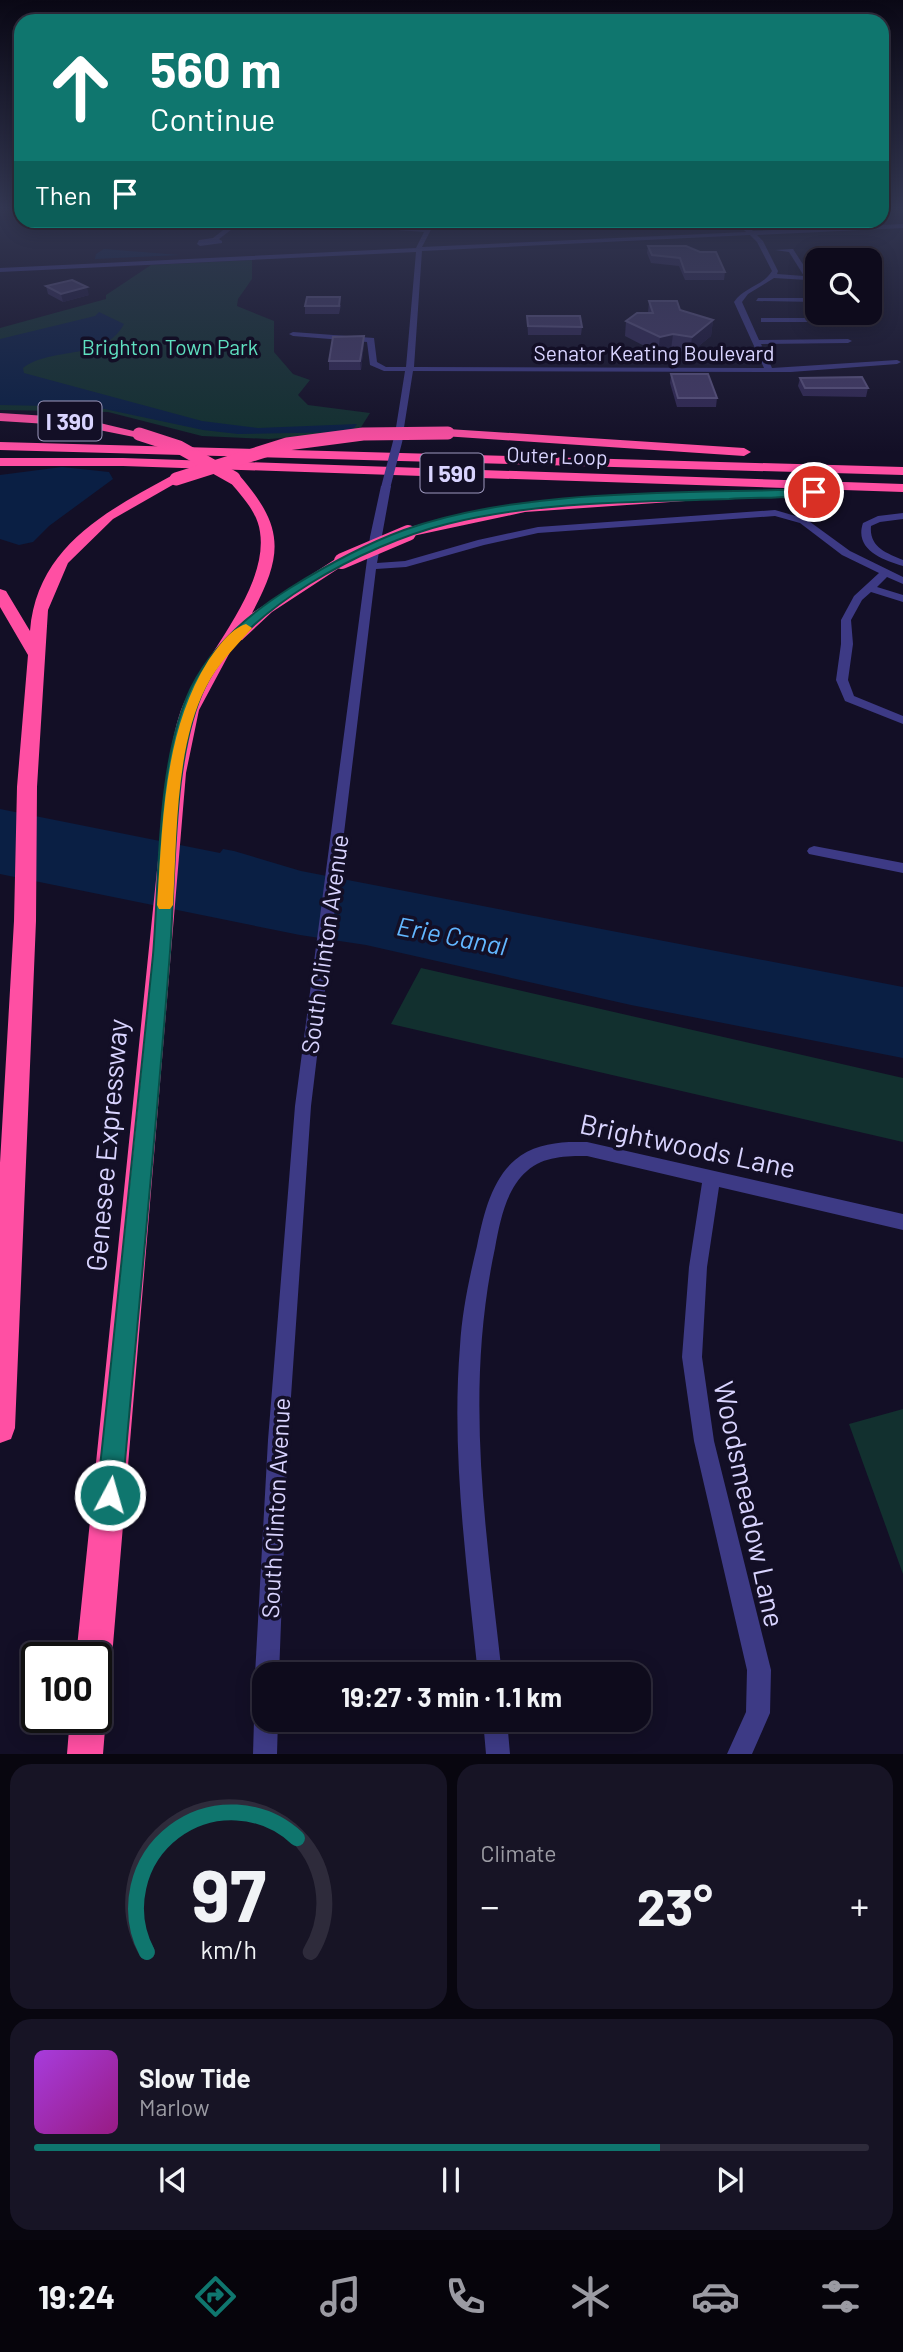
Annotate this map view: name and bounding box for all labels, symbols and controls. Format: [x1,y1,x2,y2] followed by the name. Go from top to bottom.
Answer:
[150,39,281,98] text: 560 m
[35,42,126,133] icon: ahead
[150,99,275,137] text: Continue
[106,175,144,213] icon: arrive
[35,179,92,210] text: Then
[805,248,882,325] map controls
[805,248,882,325] button: search
[82,334,258,359] park label: Brighton Town Park
[533,340,775,365] street label: Senator Keating Boulevard
[38,402,102,440] road number: I 390
[506,441,608,469] street label: Outer Loop
[420,453,484,492] road number: I 590
[784,462,844,522] pin
[795,473,833,511] icon: arrive
[294,833,354,1055] street label: South Clinton Avenue
[394,909,510,961] water label: Erie Canal
[78,1017,134,1273] street label: Genesee Expressway
[577,1106,799,1184] street label: Brightwoods Lane
[707,1378,793,1630] street label: Woodsmeadow Lane
[255,1397,295,1619] street label: South Clinton Avenue
[73,1458,147,1532] position arrow
[21,1642,112,1733] speed limit sign: 100
[341,1681,562,1712] text: 19:27 · 3 min · 1.1 km
[481,1839,557,1867] text: Climate
[191,1850,266,1938] text: 97
[637,1874,713,1936] text: 23°
[481,1882,500,1928] text: −
[850,1882,869,1928] text: +
[200,1934,257,1964] text: km/h
[139,2062,251,2093] text: Slow Tide
[139,2093,210,2121] text: Marlow
[154,2161,192,2199] icon: previous
[432,2161,470,2199] icon: pause
[711,2161,749,2199] icon: next
[191,2272,240,2321] icon: directions
[316,2272,365,2321] icon: music
[441,2272,490,2321] icon: phone
[566,2272,615,2321] icon: climate
[691,2272,740,2321] icon: car
[816,2272,865,2321] icon: filters
[38,2277,115,2315] text: 19:24

